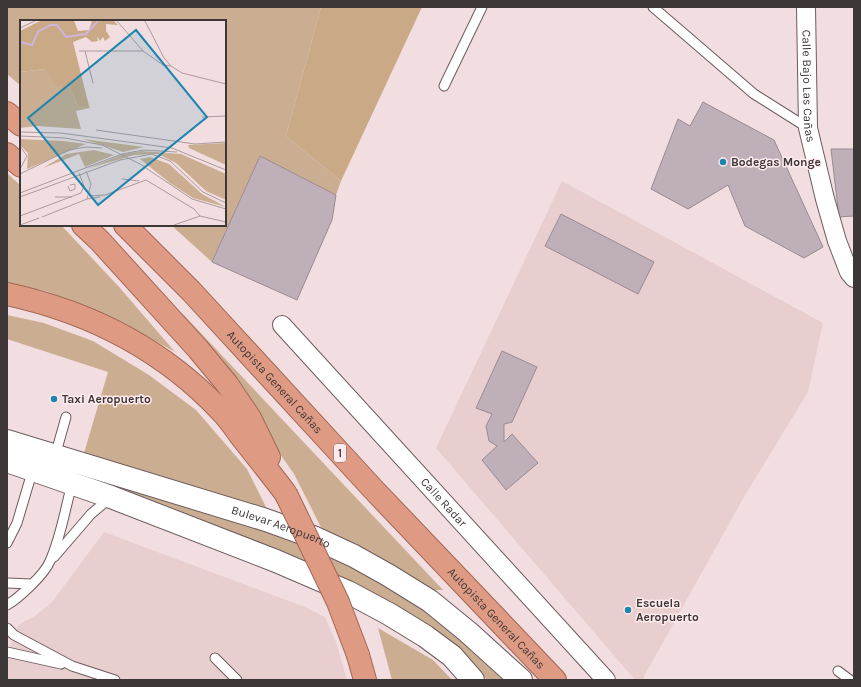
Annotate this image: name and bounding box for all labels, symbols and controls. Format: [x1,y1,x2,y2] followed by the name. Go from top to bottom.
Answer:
[20,20,226,226] inset map
[799,30,818,144] street label: Calle Bajo Las Cañas
[731,155,821,169] place label: Bodegas Monge
[718,157,728,167] marker: Bodegas Monge
[224,328,325,436] street label: Autopista General Cañas
[62,392,151,406] place label: Taxi Aeropuerto
[49,394,59,404] marker: Taxi Aeropuerto
[334,444,346,462] road number: 1
[418,475,470,530] street label: Calle Radar
[230,503,332,551] street label: Bulevar Aeropuerto
[445,565,548,672] street label: Autopista General Cañas
[636,596,699,624] place label: Escuela Aeropuerto
[623,605,633,615] marker: Escuela Aeropuerto

